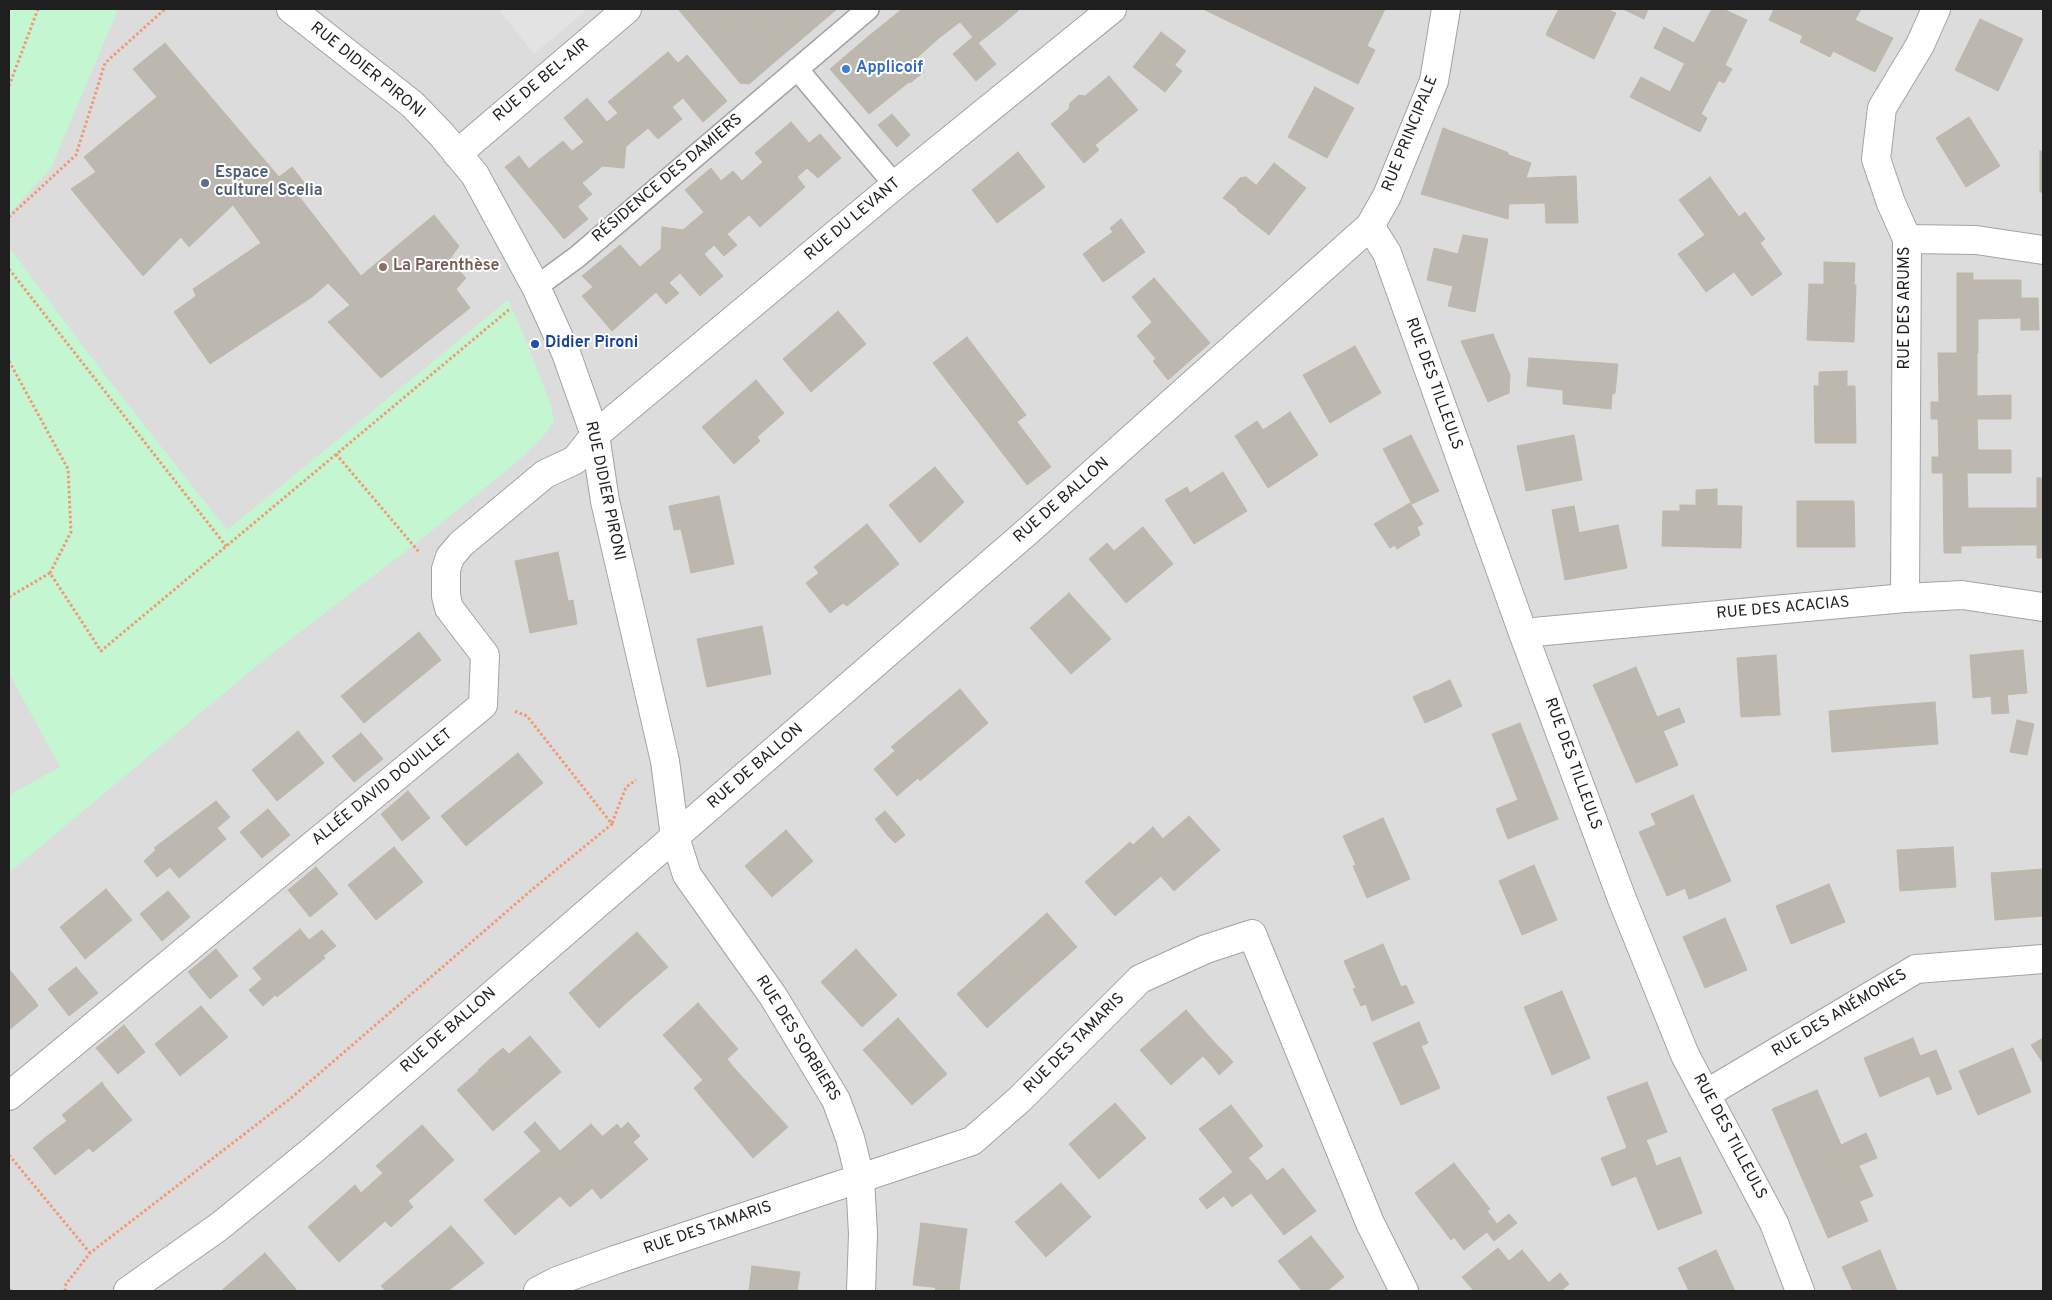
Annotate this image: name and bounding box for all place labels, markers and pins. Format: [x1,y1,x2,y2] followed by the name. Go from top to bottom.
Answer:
[856,59,923,79] place label: Applicoif
[840,63,852,75] marker: Applicoif
[215,164,323,202] place label: Espace culturel Scelia
[199,177,211,189] marker: Espace culturel Scelia
[393,257,499,277] place label: La Parenthèse
[377,261,389,273] marker: La Parenthèse
[545,334,638,354] place label: Didier Pironi
[529,338,541,350] marker: Didier Pironi

